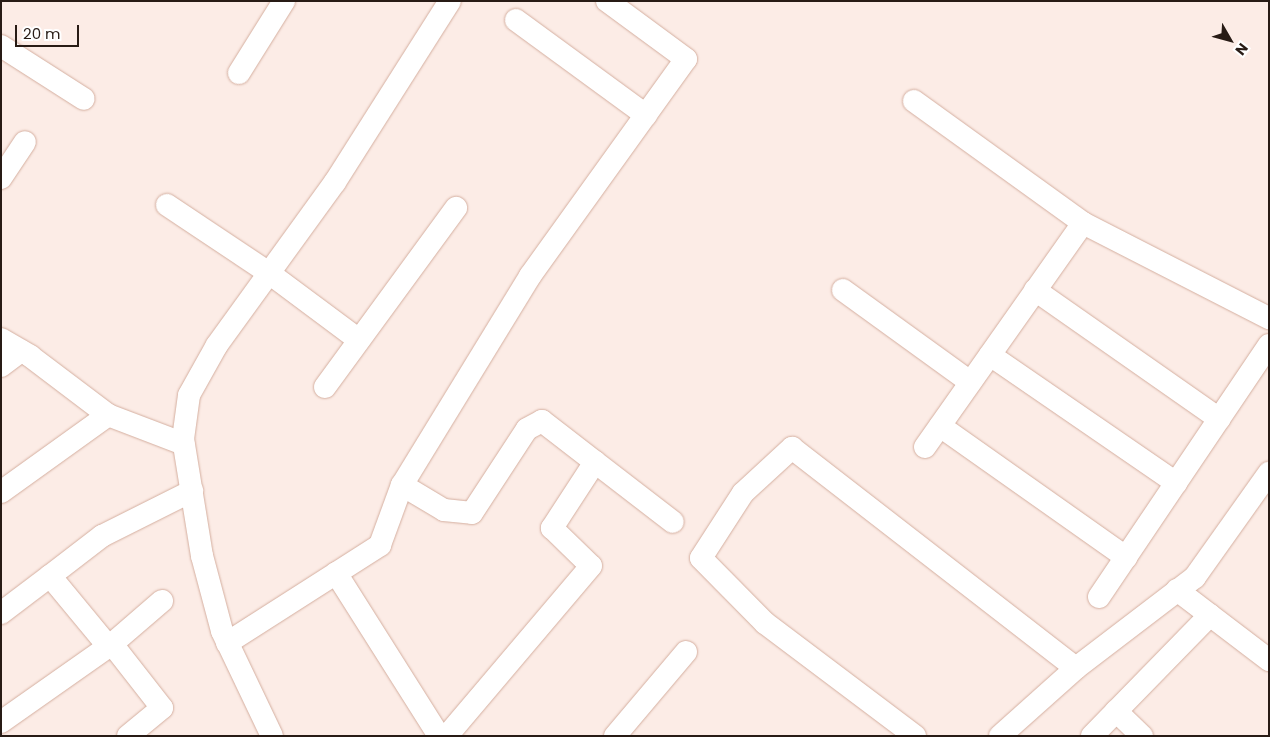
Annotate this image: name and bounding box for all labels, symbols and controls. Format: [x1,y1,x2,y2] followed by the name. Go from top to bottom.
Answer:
[18,15,81,47] scale bar
[1205,15,1255,65] north arrow
[23,23,61,44] text: 20 m
[1231,39,1253,60] text: N

